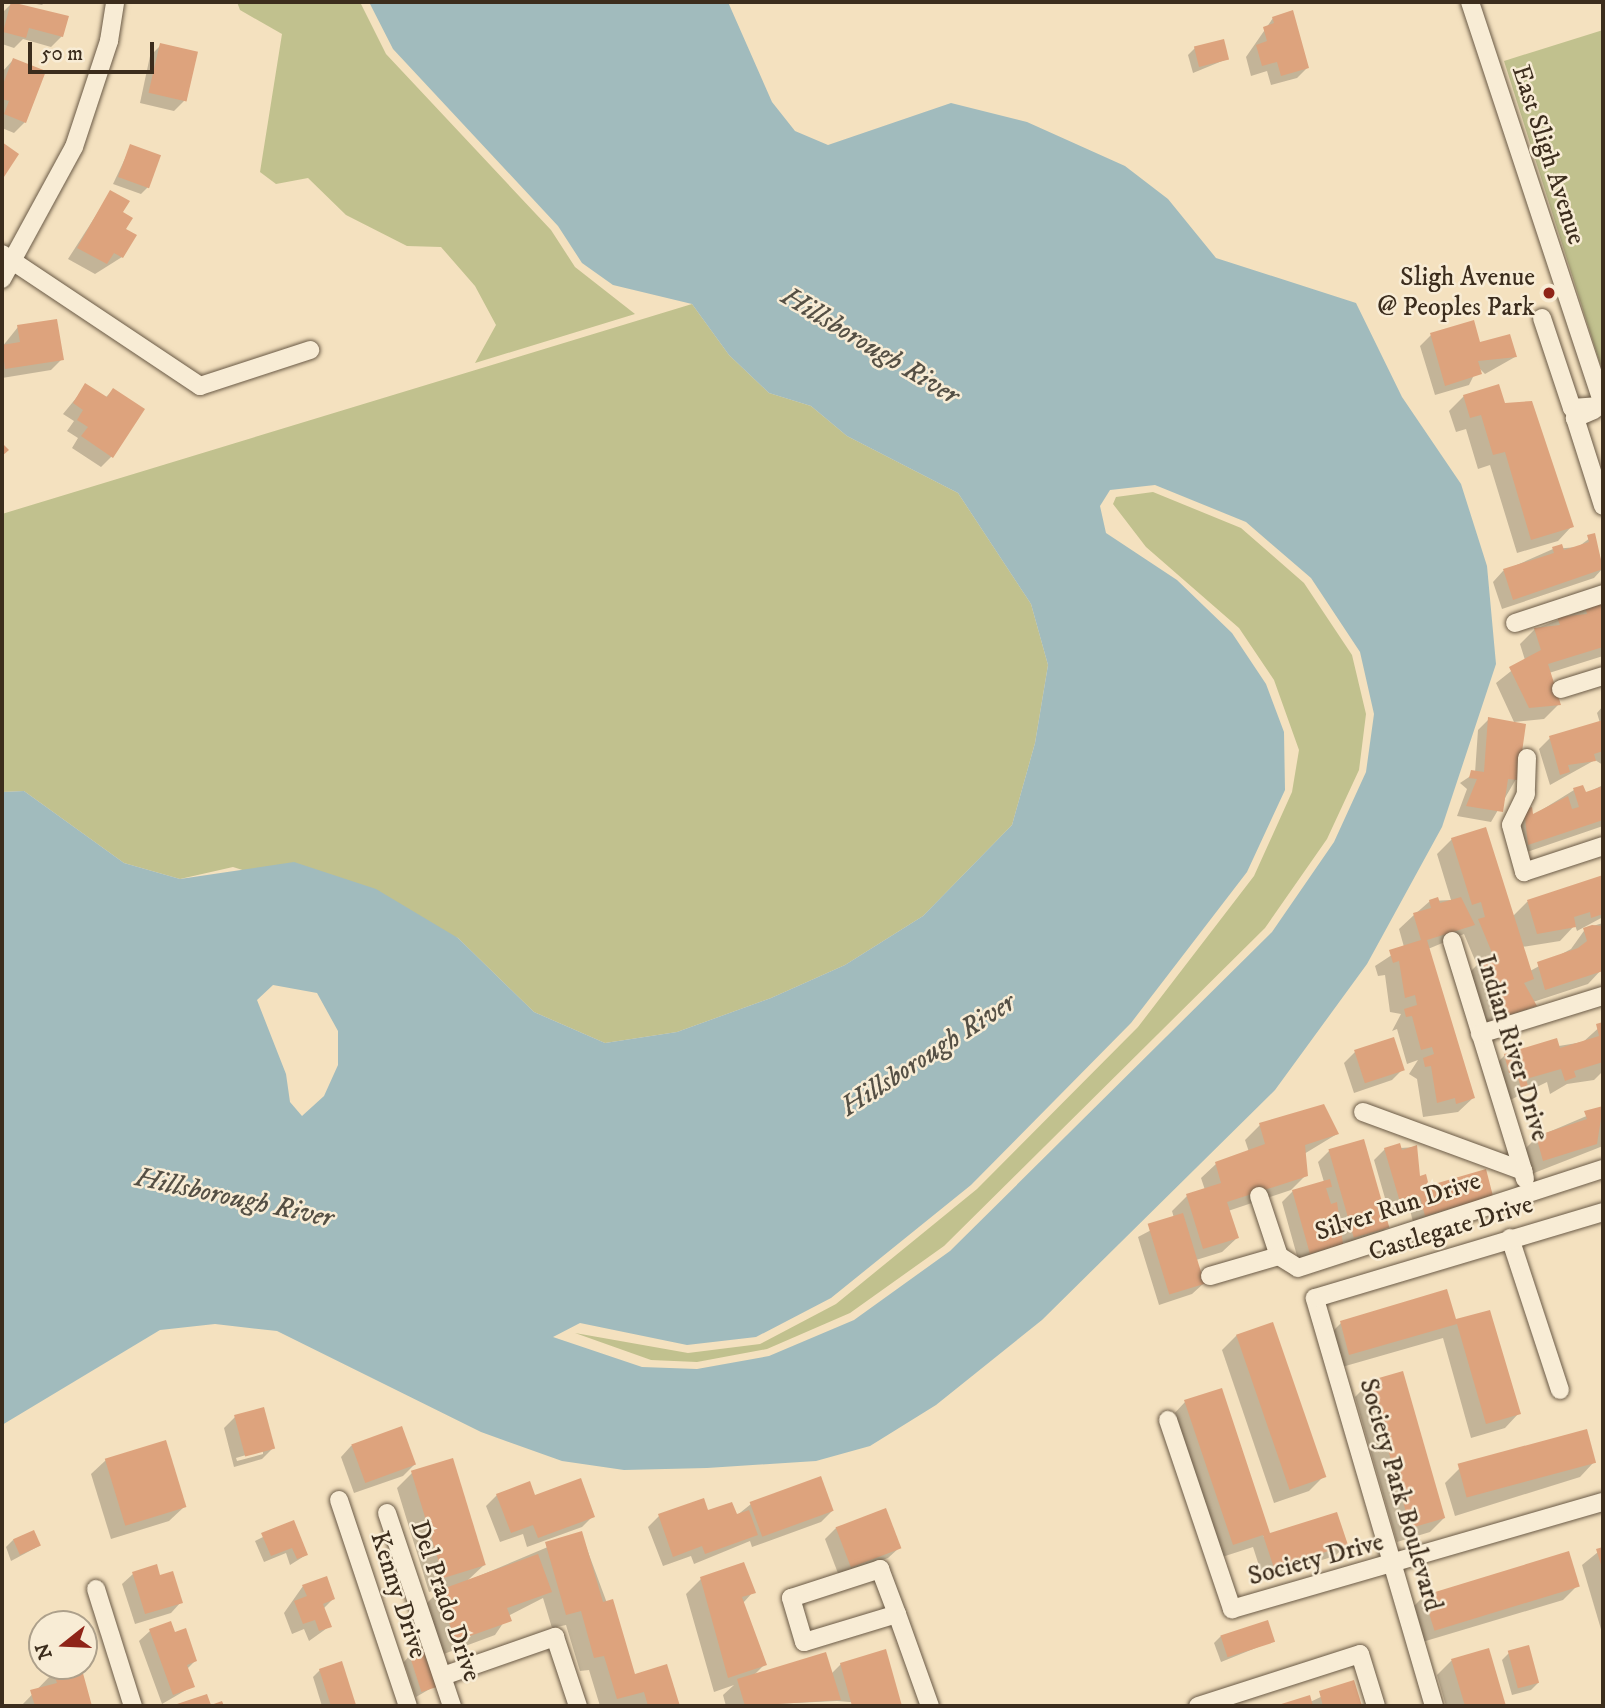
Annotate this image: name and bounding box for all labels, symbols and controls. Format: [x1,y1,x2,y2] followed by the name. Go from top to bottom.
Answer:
[32,28,158,72] scale bar
[41,41,83,67] text: 50 m
[1504,61,1592,249] street label: East Sligh Avenue
[1377,262,1535,324] place label: Sligh Avenue @ Peoples Park
[775,280,965,412] water label: Hillsborough River
[1541,285,1557,301] marker: Sligh Avenue @ Peoples Park
[1469,951,1555,1145] street label: Indian River Drive
[834,986,1022,1124] water label: Hillsborough River
[132,1161,336,1235] water label: Hillsborough River
[1311,1166,1485,1248] street label: Silver Run Drive
[1365,1189,1537,1269] street label: Castlegate Drive
[1352,1375,1448,1615] street label: Society Park Boulevard
[403,1516,487,1686] street label: Del Prado Drive
[1245,1527,1387,1593] street label: Society Drive
[363,1528,433,1662] street label: Kenny Drive
[28,1610,98,1680] north arrow
[31,1640,58,1662] text: N

